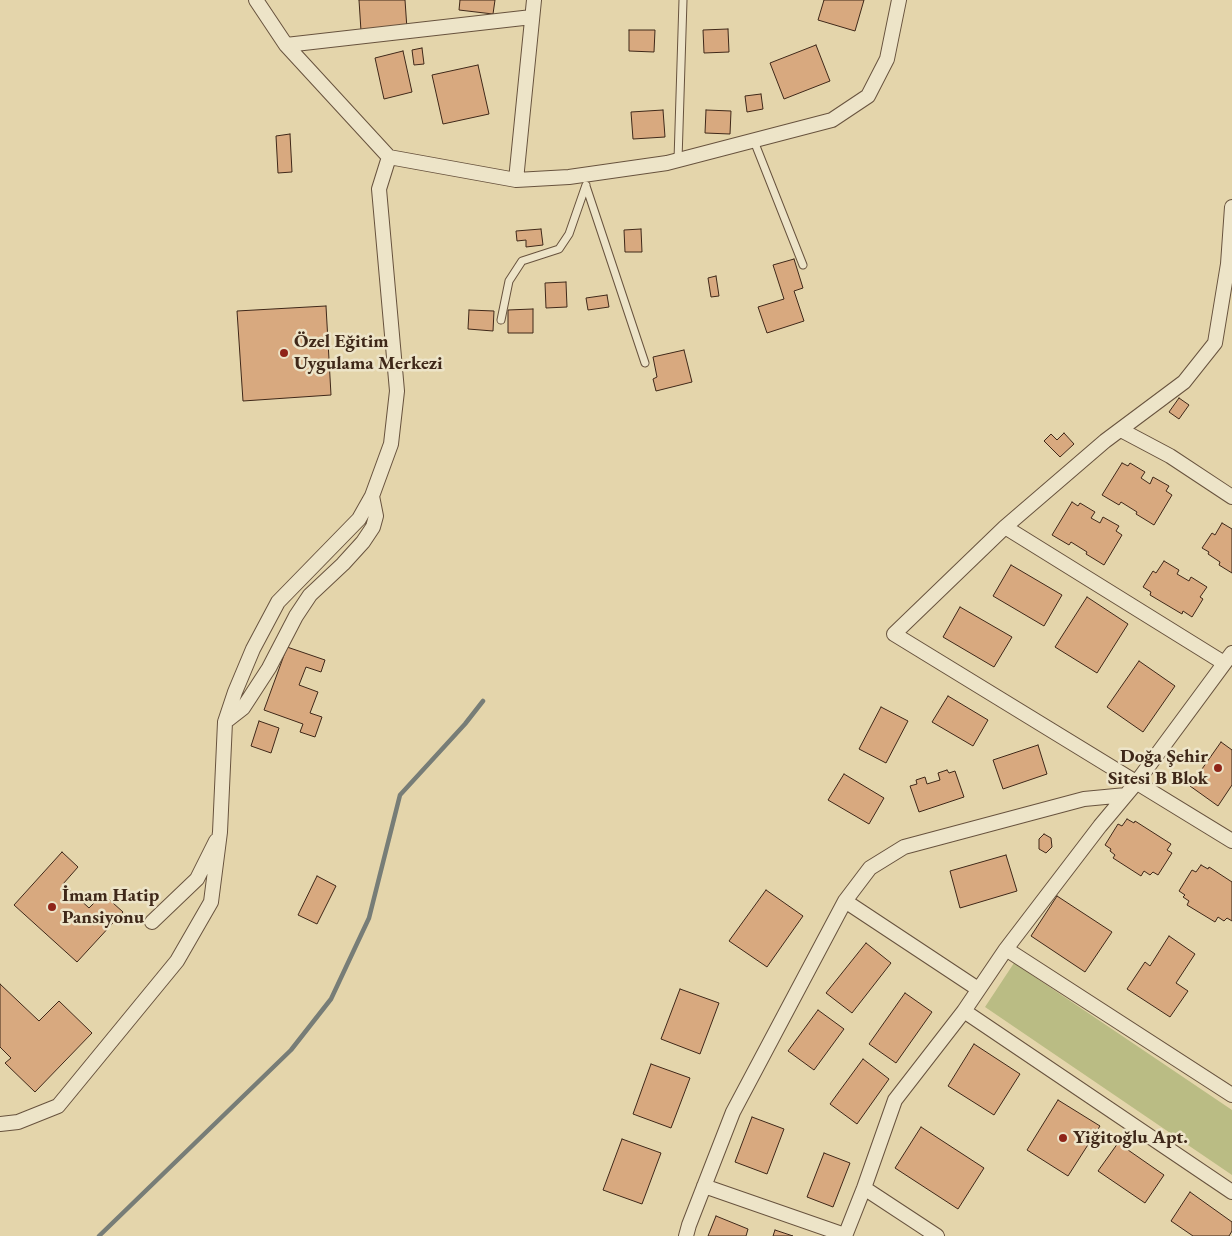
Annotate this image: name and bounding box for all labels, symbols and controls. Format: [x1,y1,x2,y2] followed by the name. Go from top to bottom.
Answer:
[294,331,443,375] place label: Özel Eğitim Uygulama Merkezi
[278,347,290,359] marker: Özel Eğitim Uygulama Merkezi
[1108,746,1208,790] place label: Doğa Şehir Sitesi B Blok
[1212,762,1224,774] marker: Doğa Şehir Sitesi B Blok
[62,885,159,929] place label: İmam Hatip Pansiyonu
[46,901,58,913] marker: İmam Hatip Pansiyonu
[1073,1127,1188,1149] place label: Yiğitoğlu Apt.
[1057,1132,1069,1144] marker: Yiğitoğlu Apt.

